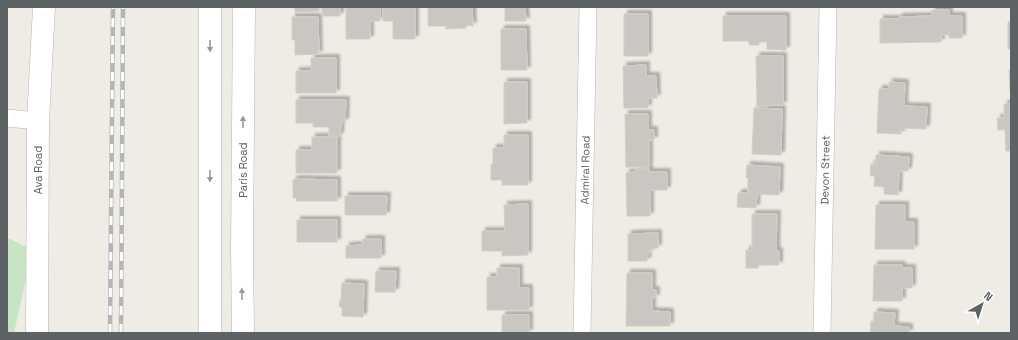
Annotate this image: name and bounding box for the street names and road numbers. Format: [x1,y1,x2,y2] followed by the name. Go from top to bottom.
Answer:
[577,135,593,205] street label: Admiral Road
[817,135,833,205] street label: Devon Street
[236,142,250,198] street label: Paris Road
[31,146,45,194] street label: Ava Road

